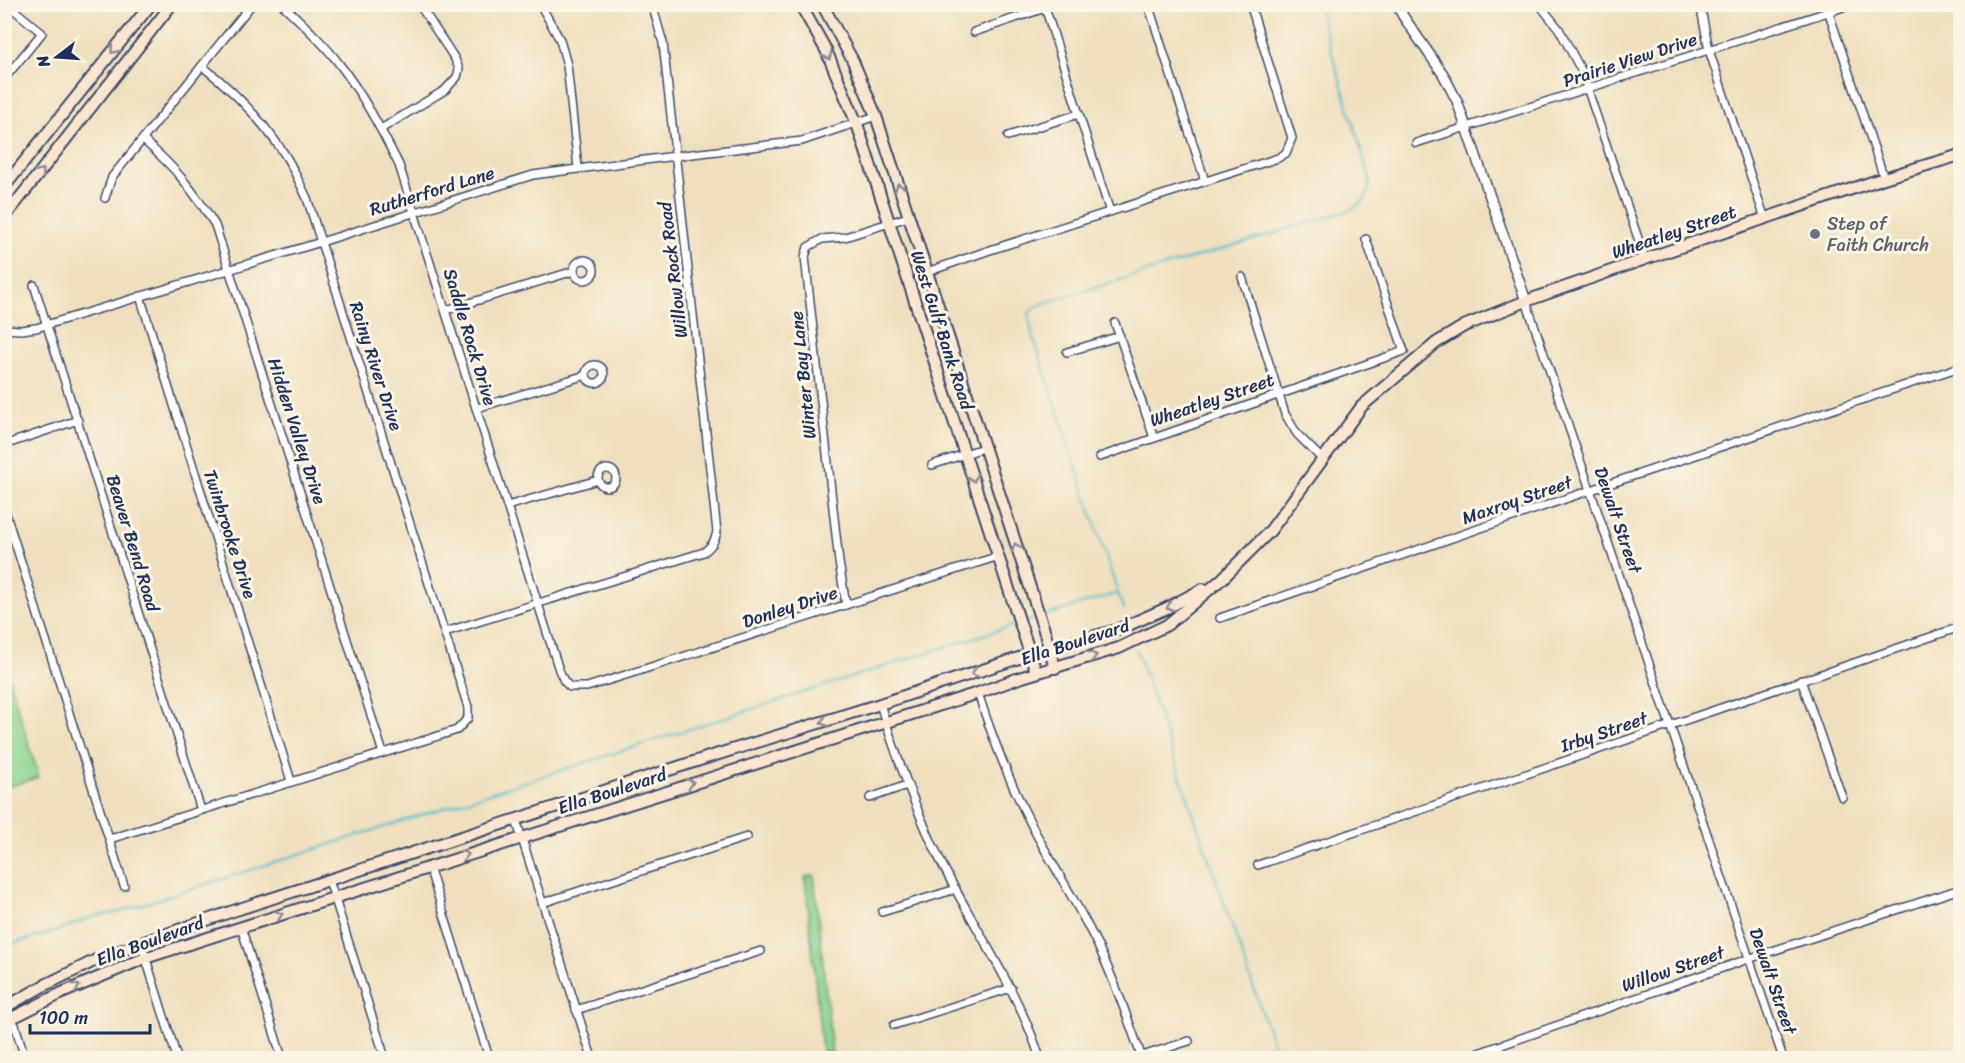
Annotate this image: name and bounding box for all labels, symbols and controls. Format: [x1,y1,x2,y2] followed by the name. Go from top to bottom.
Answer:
[1559,23,1701,97] street label: Prairie View Drive
[27,27,87,87] north arrow
[111,43,122,54] one-way arrow
[821,49,833,60] one-way arrow
[27,51,59,72] text: N
[366,157,498,225] street label: Rutherford Lane
[33,168,44,179] one-way arrow
[893,182,906,193] one-way arrow
[1607,196,1741,268] street label: Wheatley Street
[649,199,697,340] street label: Willow Rock Road
[1827,208,1929,261] place label: Step of Faith Church
[1808,227,1822,241] marker: Step of Faith Church
[901,246,983,415] street label: West Gulf Bank Road
[434,264,506,410] street label: Saddle Rock Drive
[340,297,412,435] street label: Rainy River Drive
[780,309,826,441] street label: Winter Bay Lane
[258,354,336,509] street label: Hidden Valley Drive
[1145,364,1279,436] street label: Wheatley Street
[1585,462,1651,578] street label: Dewalt Street
[194,465,266,603] street label: Twinbrooke Drive
[1457,466,1577,534] street label: Maxroy Street
[97,470,169,617] street label: Beaver Bend Road
[966,472,978,483] one-way arrow
[1011,542,1024,553] one-way arrow
[738,577,842,637] street label: Donley Drive
[1166,599,1177,611] one-way arrow
[1016,609,1135,675] street label: Ella Boulevard
[1087,651,1097,663] one-way arrow
[970,666,981,678] one-way arrow
[1555,702,1653,762] street label: Irby Street
[819,715,830,727] one-way arrow
[553,758,672,824] street label: Ella Boulevard
[684,778,695,790] one-way arrow
[459,850,470,863] one-way arrow
[92,906,210,975] street label: Ella Boulevard
[273,909,284,922] one-way arrow
[1740,923,1806,1039] street label: Dewalt Street
[1617,936,1730,1002] street label: Willow Street
[69,982,80,994] one-way arrow
[30,997,150,1035] scale bar
[39,1002,88,1034] text: 100 m

